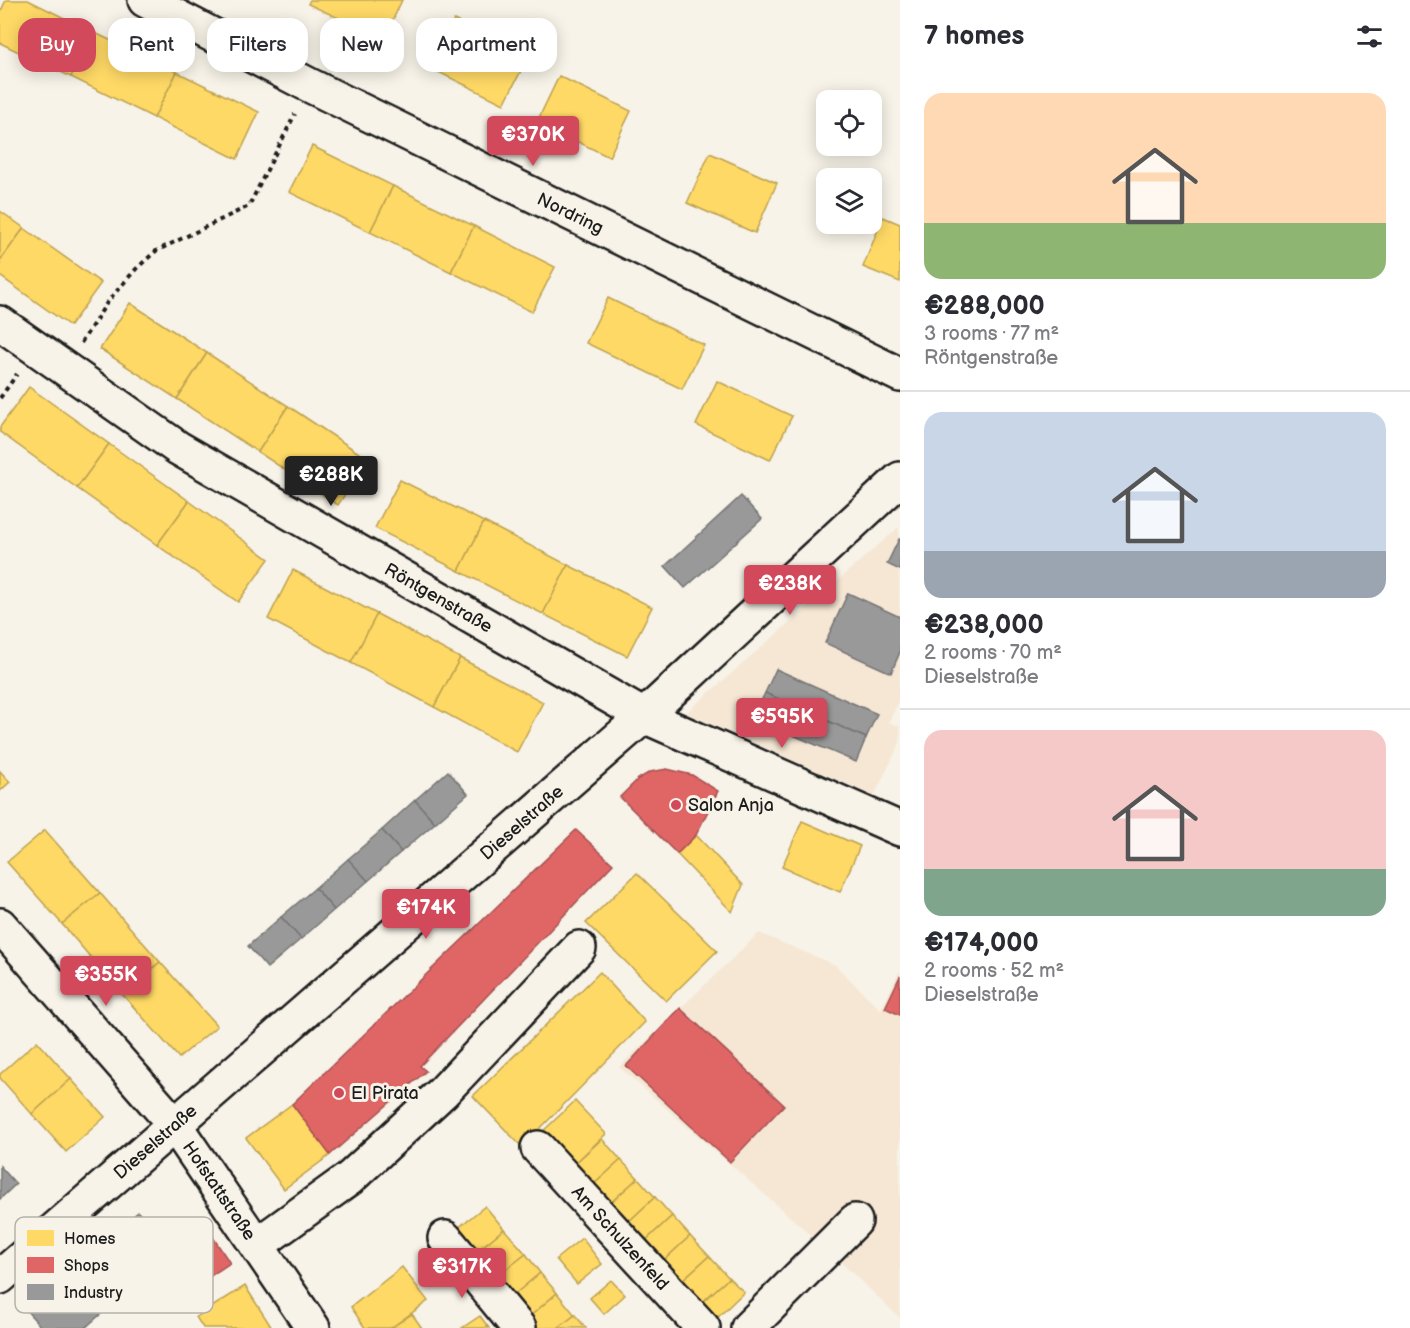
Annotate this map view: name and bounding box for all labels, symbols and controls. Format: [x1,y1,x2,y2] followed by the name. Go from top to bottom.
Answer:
[18,18,96,72] chip: Buy
[108,18,195,72] chip: Rent
[207,18,308,72] chip: Filters
[320,18,404,72] chip: New
[416,18,557,72] chip: Apartment
[1353,20,1386,53] icon: filters
[924,21,1024,52] text: 7 homes
[816,90,882,234] map controls
[816,90,882,156] button: locate
[491,116,575,167] pin: €370K
[501,123,565,147] text: €370K
[1101,132,1209,240] icon: home
[816,168,882,234] button: layers
[534,188,607,238] street label: Nordring
[924,291,1045,322] text: €288,000
[924,322,1059,346] text: 3 rooms · 77 m²
[924,346,1058,370] text: Röntgenstraße
[1101,451,1209,559] icon: home
[289,456,373,507] pin: €288K
[299,463,363,487] text: €288K
[381,559,496,637] street label: Röntgenstraße
[748,565,832,616] pin: €238K
[758,572,822,596] text: €238K
[924,610,1044,641] text: €238,000
[924,641,1062,665] text: 2 rooms · 70 m²
[924,665,1039,689] text: Dieselstraße
[740,698,824,749] pin: €595K
[750,705,814,729] text: €595K
[1101,769,1209,877] icon: home
[476,780,568,864] street label: Dieselstraße
[688,795,774,816] place label: Salon Anja
[669,798,683,812] marker: Salon Anja
[384,889,468,940] pin: €174K
[396,896,456,920] text: €174K
[924,928,1039,959] text: €174,000
[64,956,148,1007] pin: €355K
[924,959,1064,983] text: 2 rooms · 52 m²
[74,963,138,987] text: €355K
[924,983,1039,1007] text: Dieselstraße
[351,1083,419,1104] place label: El Pirata
[332,1086,346,1100] marker: El Pirata
[110,1100,201,1183] street label: Dieselstraße
[178,1137,261,1244] street label: Hofstattstraße
[567,1181,673,1294] street label: Am Schulzenfeld
[15,1217,213,1313] legend
[64,1230,116,1249] text: Homes
[420,1248,504,1299] pin: €317K
[432,1255,492,1279] text: €317K
[64,1257,109,1276] text: Shops
[64,1284,123,1303] text: Industry

